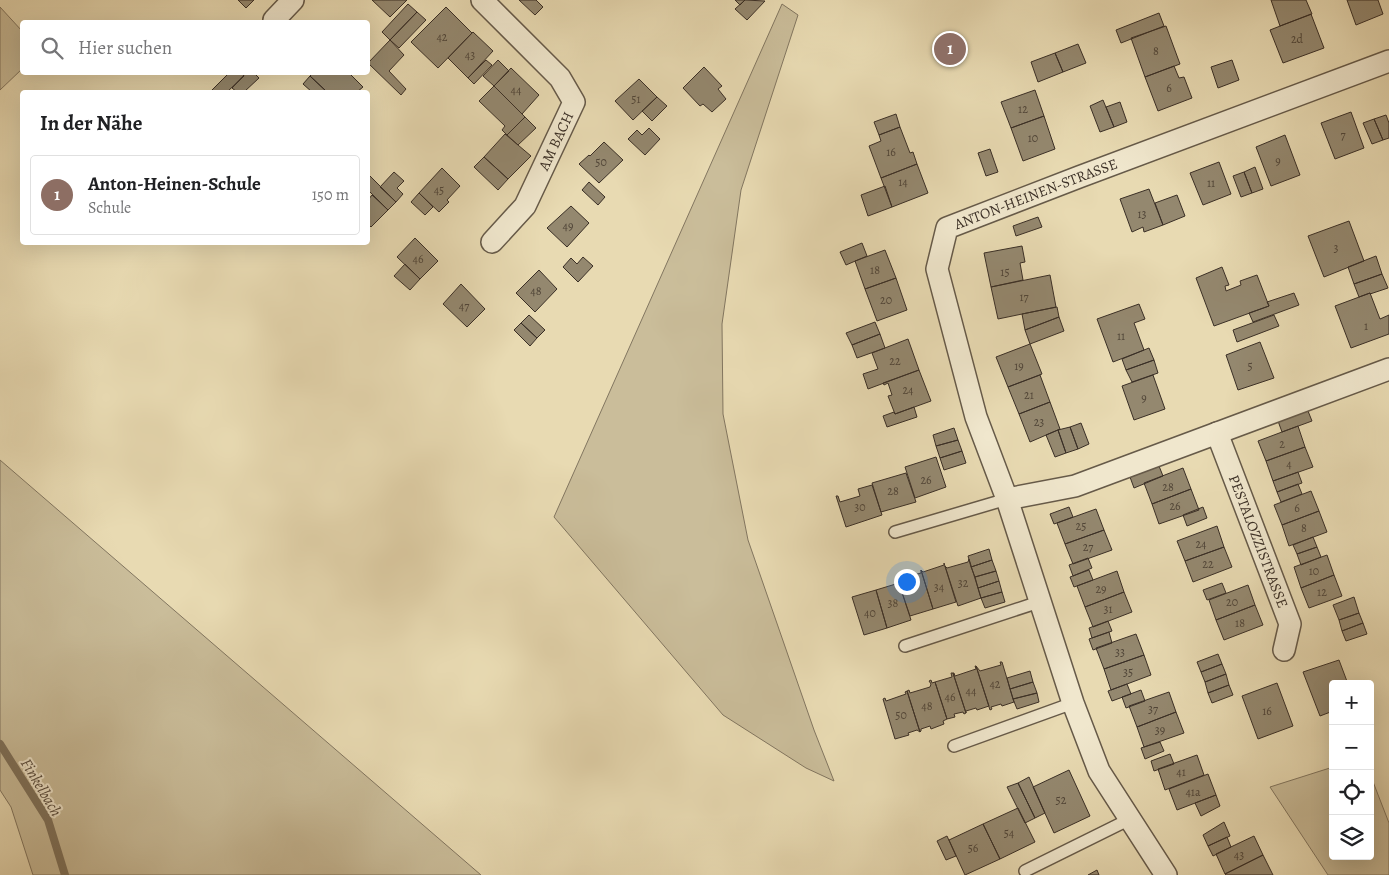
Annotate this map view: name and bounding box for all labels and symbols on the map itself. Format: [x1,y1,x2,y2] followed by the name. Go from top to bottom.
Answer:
[436,29,448,45] house number: 42
[934,30,966,68] pin: 1
[1291,31,1304,47] house number: 2d
[1153,43,1159,59] house number: 8
[465,47,475,63] house number: 43
[1166,80,1172,96] house number: 6
[511,82,522,98] house number: 44
[631,91,641,107] house number: 51
[1018,101,1028,117] house number: 12
[533,108,578,175] street label: AM BACH
[1340,127,1346,143] house number: 7
[1028,130,1038,146] house number: 10
[886,144,896,160] house number: 16
[950,153,1120,235] street label: ANTON-HEINEN-STRASSE
[1275,153,1281,169] house number: 9
[595,154,607,170] house number: 50
[898,174,908,190] house number: 14
[1207,175,1215,191] house number: 11
[434,182,444,198] house number: 45
[1137,206,1147,222] house number: 13
[563,218,573,234] house number: 49
[1334,240,1339,256] house number: 3
[413,251,424,267] house number: 46
[870,262,880,278] house number: 18
[1000,264,1010,280] house number: 15
[530,283,542,299] house number: 48
[1019,289,1030,305] house number: 17
[880,292,892,308] house number: 20
[459,298,470,314] house number: 47
[1364,318,1368,334] house number: 1
[1117,328,1125,344] house number: 11
[889,353,901,369] house number: 22
[1014,358,1024,374] house number: 19
[1247,358,1253,374] house number: 5
[902,382,914,398] house number: 24
[1024,387,1034,403] house number: 21
[1141,390,1147,406] house number: 9
[1034,414,1044,430] house number: 23
[1279,436,1285,452] house number: 2
[1286,456,1292,472] house number: 4
[920,472,932,488] house number: 26
[1224,472,1293,611] street label: PESTALOZZISTRASSE
[1162,479,1174,495] house number: 28
[887,483,899,499] house number: 28
[1169,498,1181,514] house number: 26
[854,499,866,515] house number: 30
[1294,500,1300,516] house number: 6
[1076,518,1086,534] house number: 25
[1301,520,1307,536] house number: 8
[1195,536,1207,552] house number: 24
[1083,539,1094,555] house number: 27
[1202,556,1214,572] house number: 22
[1309,563,1319,579] house number: 10
[894,569,920,595] your location
[958,575,969,591] house number: 32
[934,579,945,595] house number: 34
[1095,581,1107,597] house number: 29
[1317,584,1327,600] house number: 12
[1226,594,1238,610] house number: 20
[888,595,899,611] house number: 38
[1103,601,1113,617] house number: 31
[864,605,876,621] house number: 40
[1235,615,1245,631] house number: 18
[1115,644,1125,660] house number: 33
[1123,664,1133,680] house number: 35
[989,676,1001,692] house number: 42
[966,683,977,699] house number: 44
[945,689,956,705] house number: 46
[921,698,933,714] house number: 48
[1148,701,1159,717] house number: 37
[1262,703,1272,719] house number: 16
[895,707,907,723] house number: 50
[1155,722,1165,738] house number: 39
[15,754,67,821] water label: Finkelbach
[1176,764,1186,780] house number: 41
[1185,784,1201,800] house number: 41a
[1056,792,1067,808] house number: 52
[1004,825,1015,841] house number: 54
[968,840,979,856] house number: 56
[1234,847,1244,863] house number: 43

